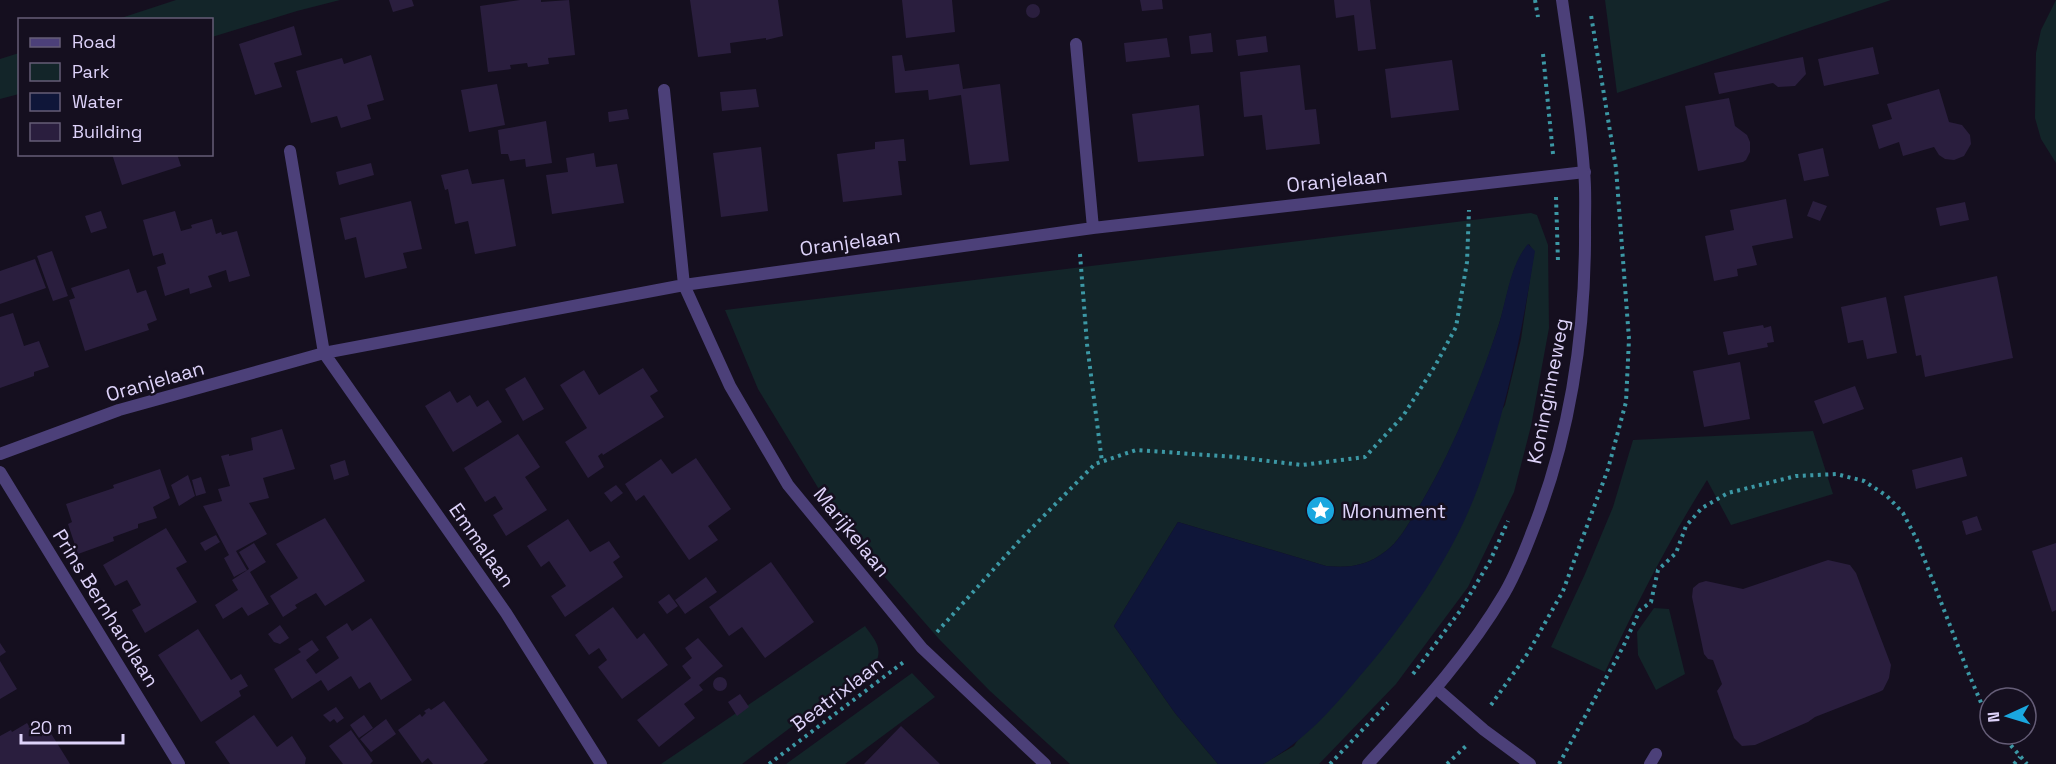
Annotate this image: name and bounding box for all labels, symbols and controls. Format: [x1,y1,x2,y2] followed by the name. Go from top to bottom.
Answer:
[18,18,213,156] legend
[72,30,116,53] text: Road
[72,60,110,83] text: Park
[72,90,123,113] text: Water
[72,120,142,143] text: Building
[1285,162,1389,198] street label: Oranjelaan
[798,222,902,262] street label: Oranjelaan
[1521,316,1575,466] street label: Koninginneweg
[103,355,207,407] street label: Oranjelaan
[808,482,896,582] street label: Marijkelaan
[1305,495,1337,527] place icon: Monument
[443,498,521,592] street label: Emmalaan
[1342,498,1446,524] place label: Monument
[47,524,165,692] street label: Prins Bernhardlaan
[785,651,889,737] street label: Beatrixlaan
[1978,686,2038,746] north arrow
[21,707,123,745] scale bar
[1983,711,2004,723] text: N
[30,716,73,739] text: 20 m

